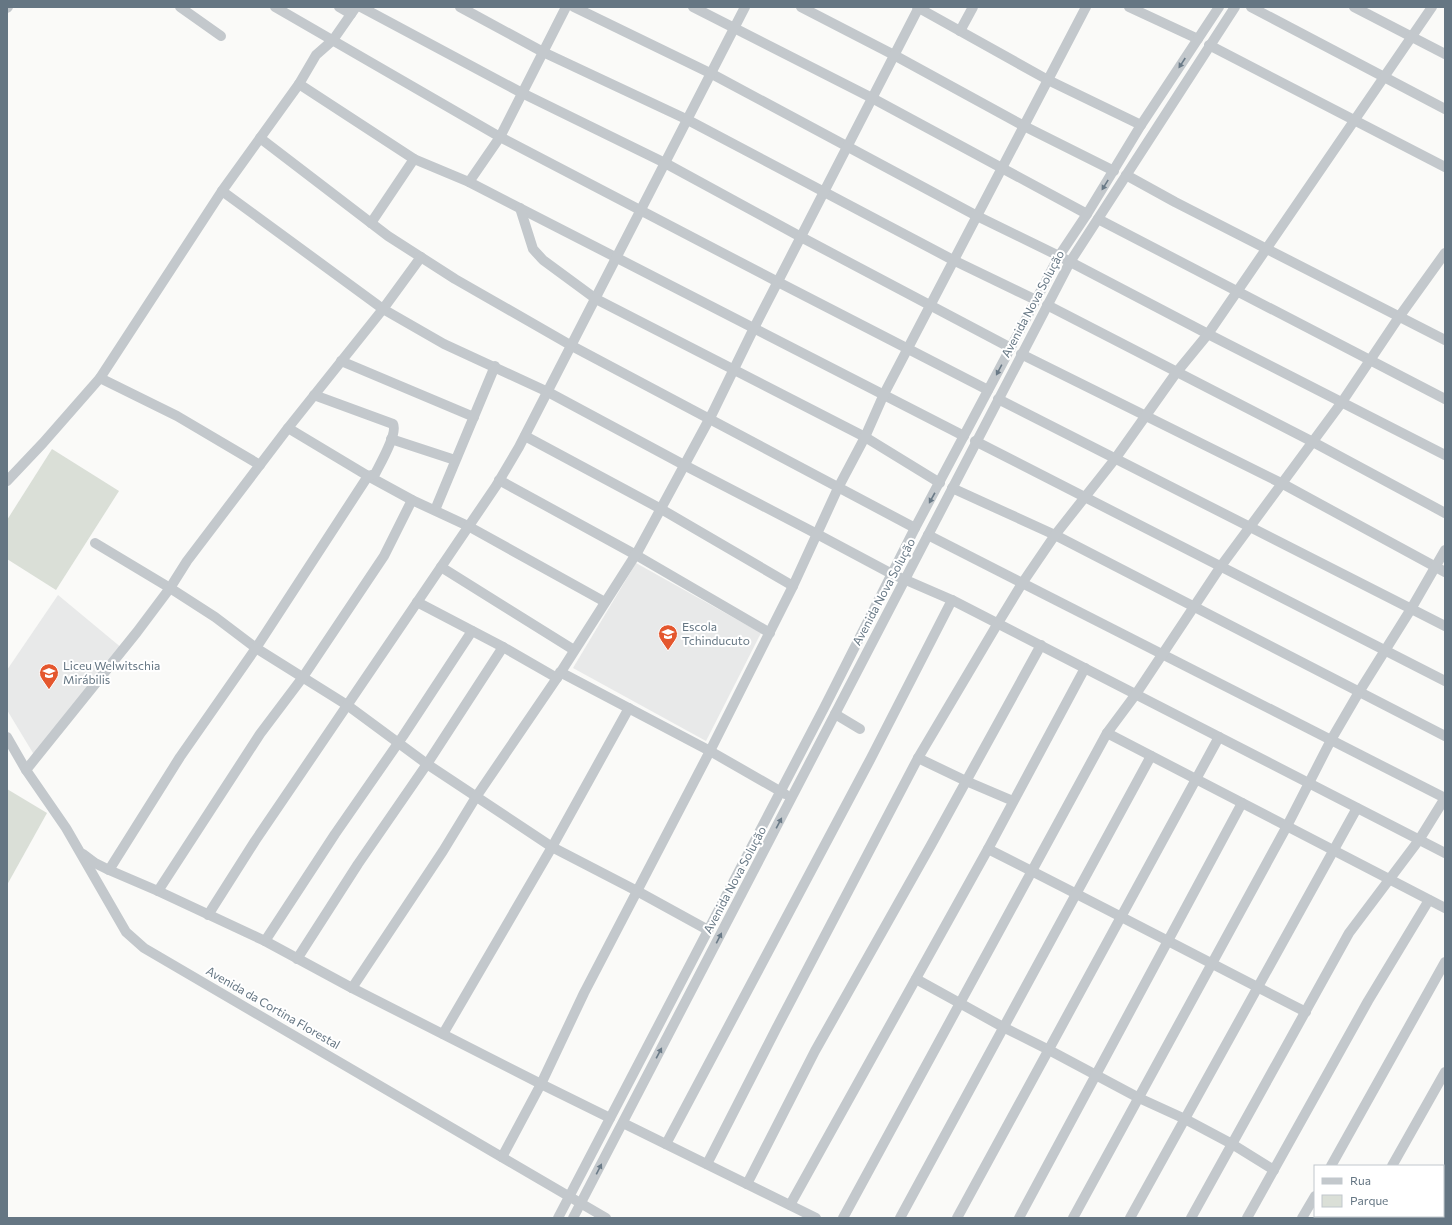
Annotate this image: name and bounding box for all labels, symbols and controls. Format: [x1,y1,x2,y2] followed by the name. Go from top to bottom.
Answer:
[1178,58,1186,68] one-way arrow
[1102,179,1109,190] one-way arrow
[998,248,1066,360] street label: Avenida Nova Solução
[996,364,1002,376] one-way arrow
[929,492,936,503] one-way arrow
[849,536,917,648] street label: Avenida Nova Solução
[682,619,750,647] place label: Escola Tchinducuto
[657,623,679,651] school or university icon: Escola Tchinducuto
[63,658,160,686] place label: Liceu Welwitschia Mirábilis
[38,662,60,690] school or university icon: Liceu Welwitschia Mirábilis
[776,817,782,829] one-way arrow
[700,824,768,936] street label: Avenida Nova Solução
[716,932,722,944] one-way arrow
[204,963,343,1051] street label: Avenida da Cortina Florestal
[656,1048,662,1059] one-way arrow
[596,1163,602,1175] one-way arrow
[1314,1165,1444,1217] legend
[1350,1173,1371,1187] text: Rua
[1350,1193,1388,1207] text: Parque

